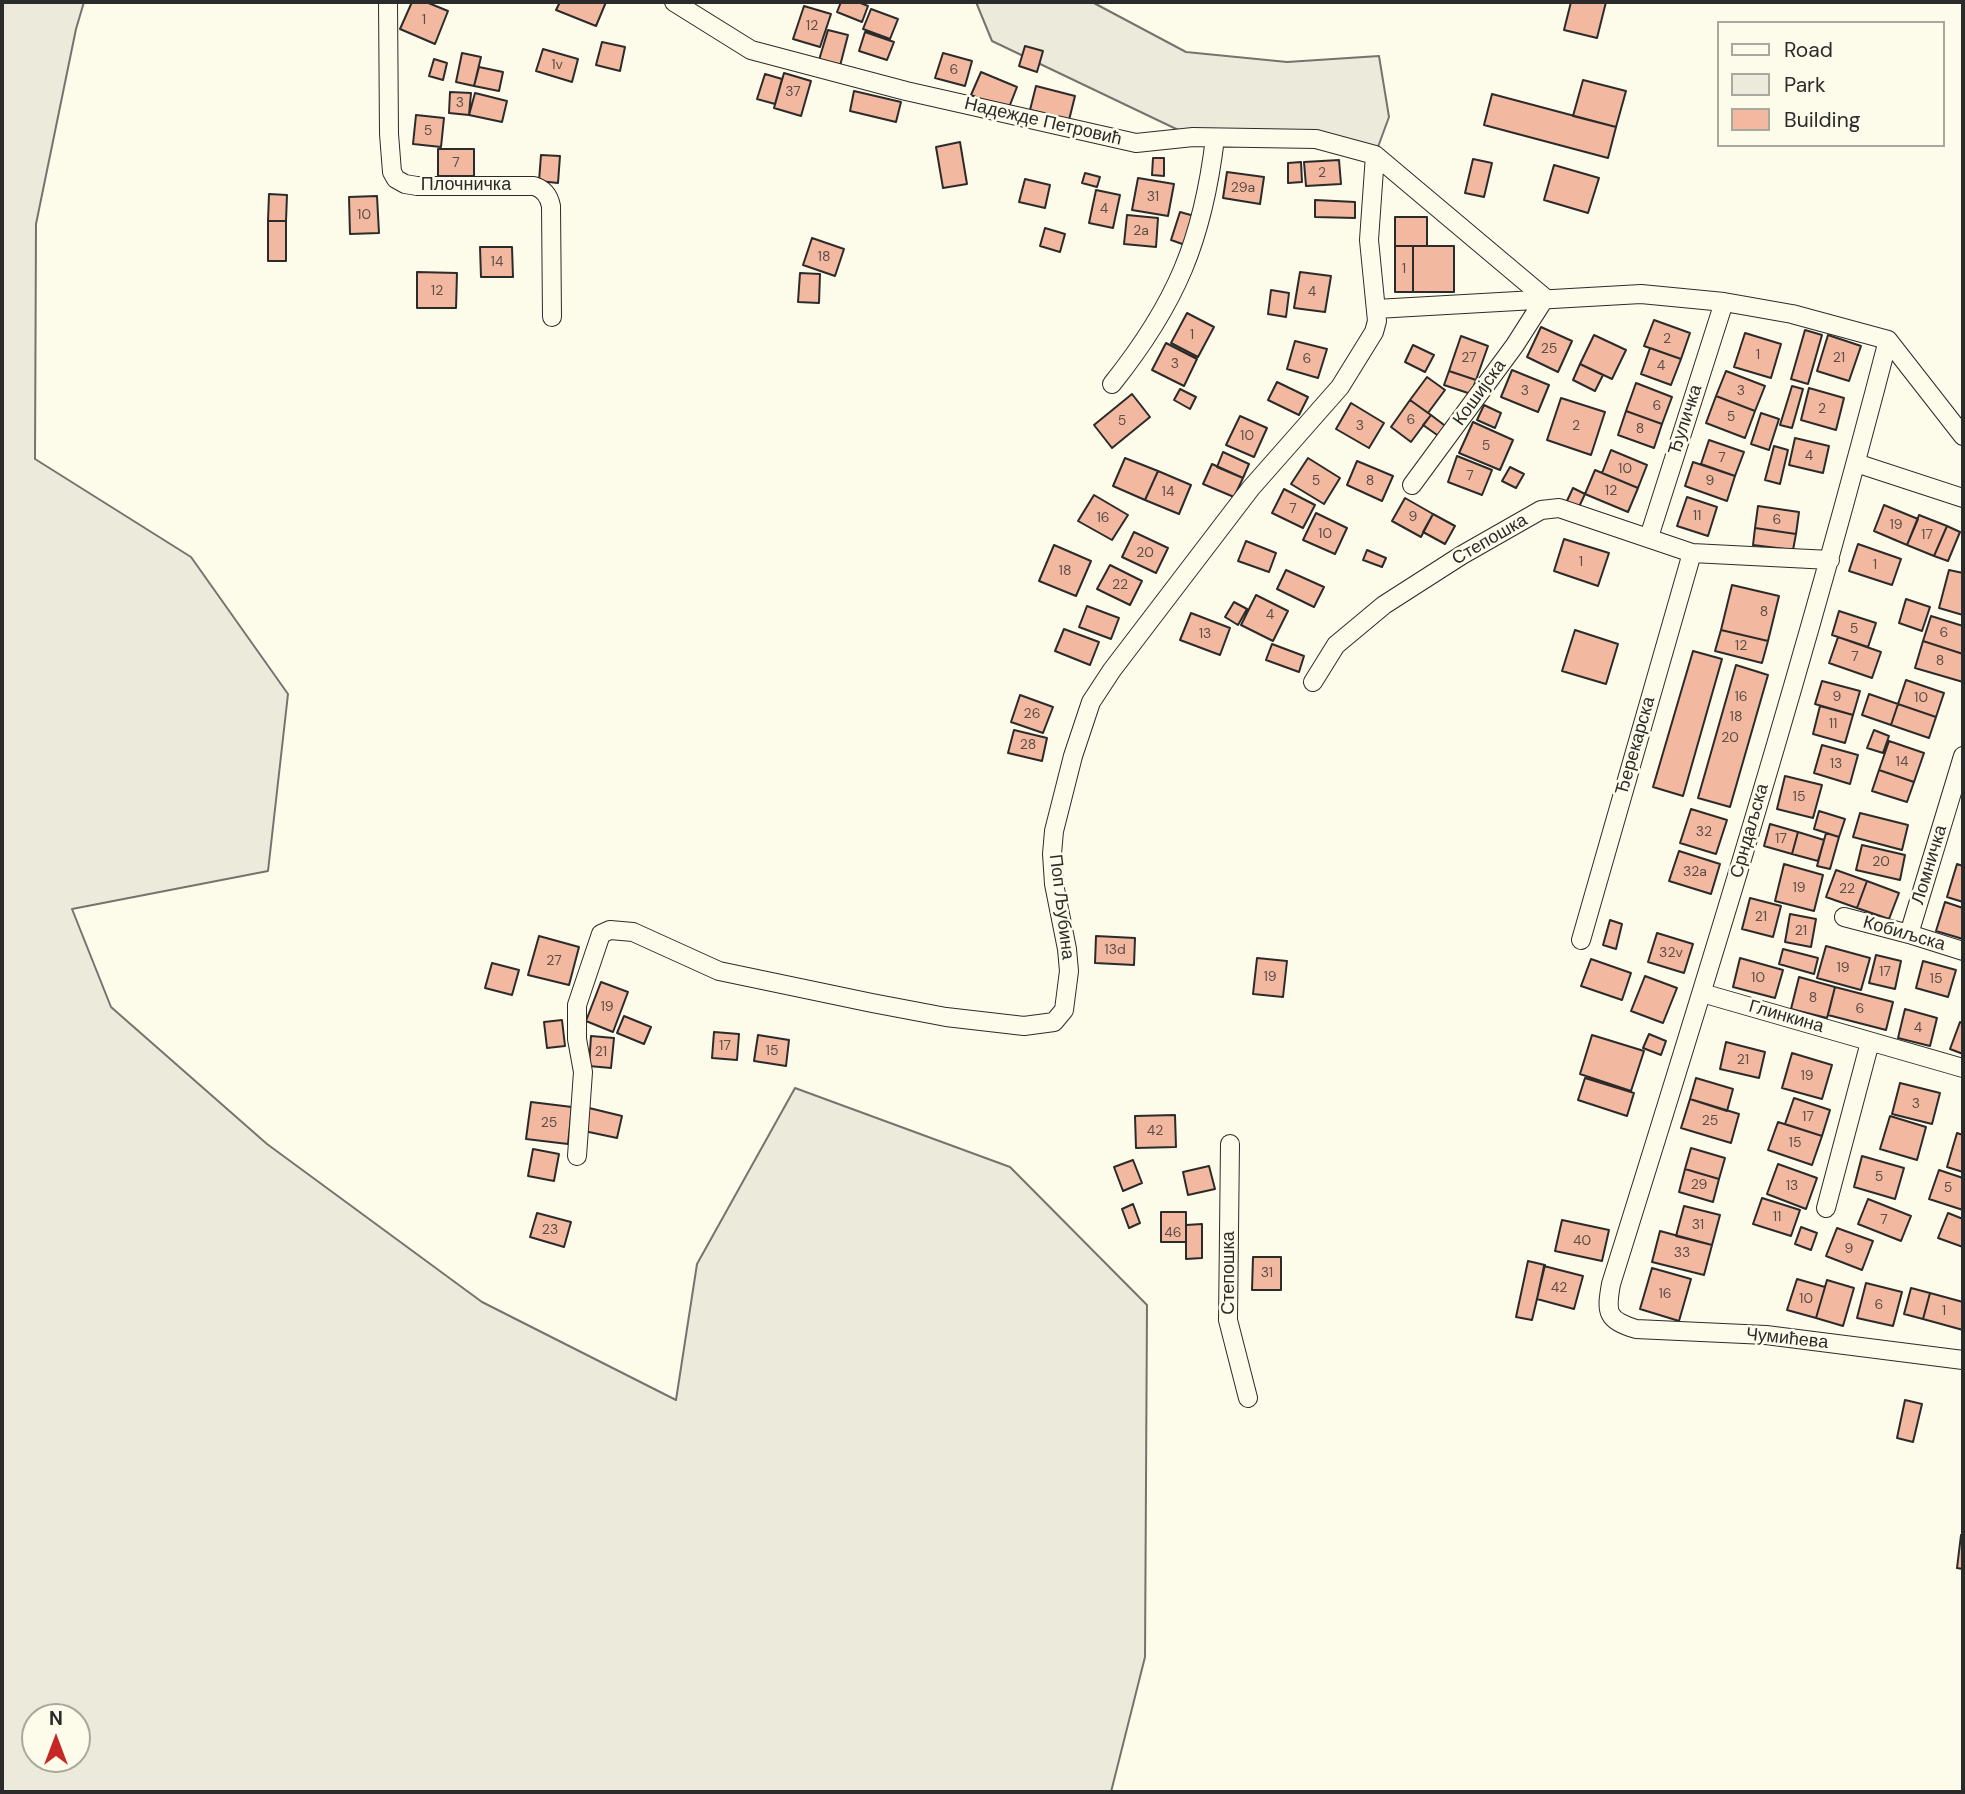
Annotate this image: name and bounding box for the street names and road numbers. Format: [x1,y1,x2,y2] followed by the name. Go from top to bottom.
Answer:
[962,93,1124,151] street label: Надежде Петровић
[421,174,511,196] street label: Плочничка
[1449,356,1511,430] street label: Кошијска
[1665,382,1707,458] street label: Ђуличка
[1448,510,1532,570] street label: Степошка
[1612,694,1660,798] street label: Ђерекарска
[1726,781,1774,881] street label: Срндаљска
[1908,823,1952,907] street label: Ломничка
[1044,853,1078,961] street label: Поп Љубина
[1860,912,1948,956] street label: Кобиљска
[1746,996,1826,1038] street label: Глинкина
[1218,1231,1240,1315] street label: Степошка
[1745,1324,1829,1354] street label: Чумићева

